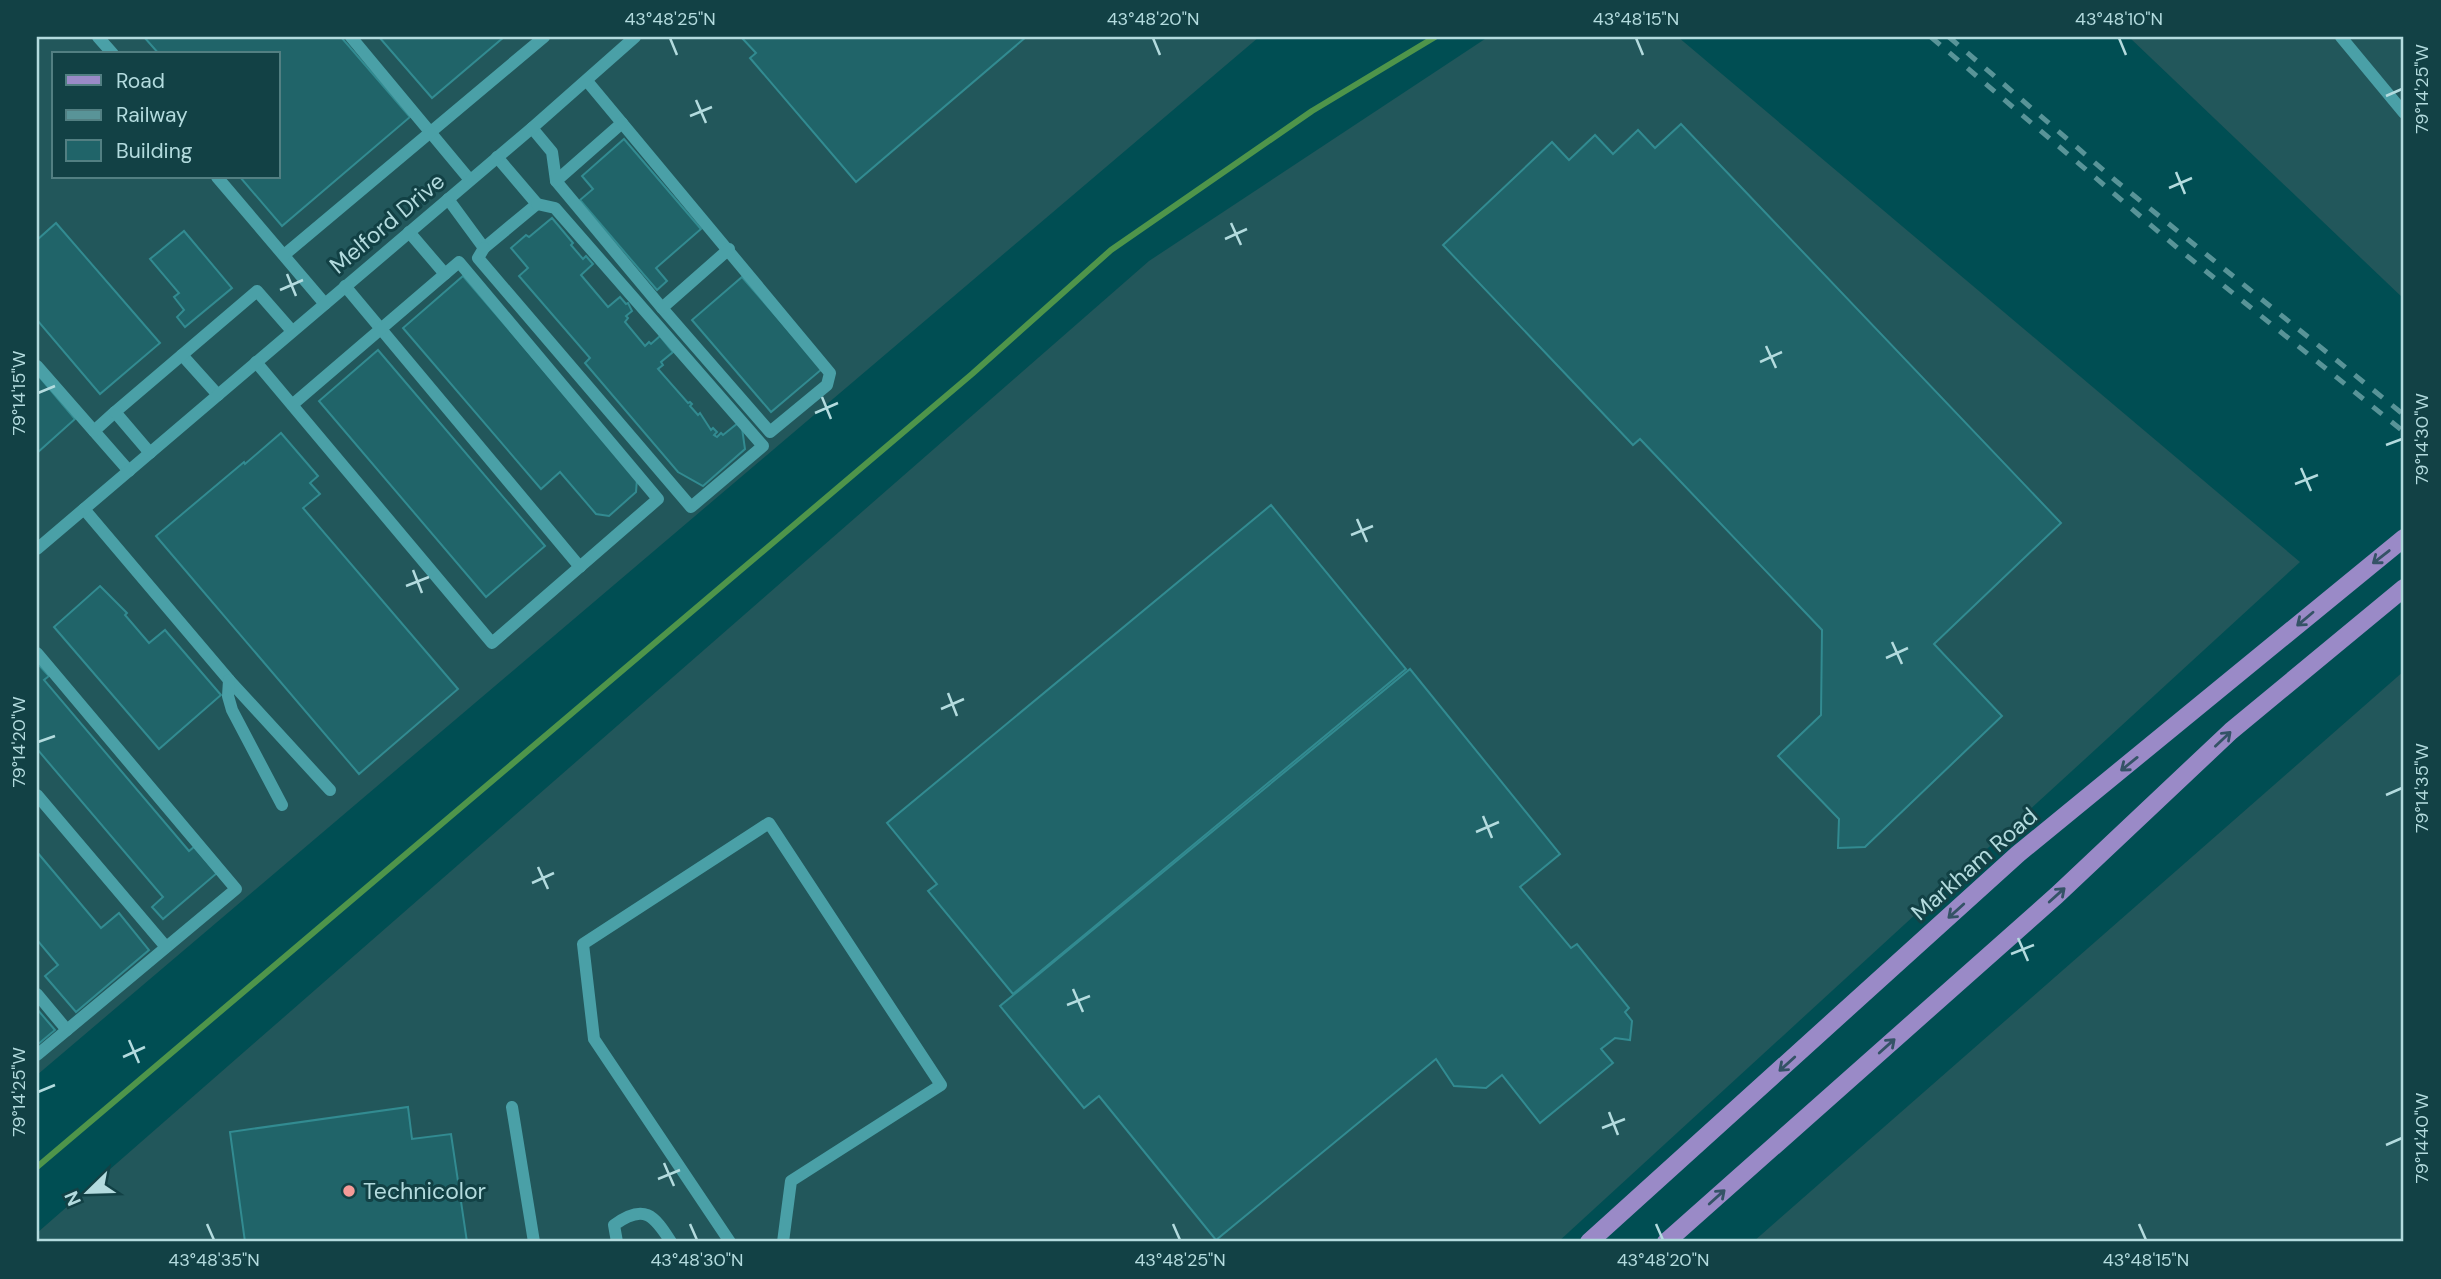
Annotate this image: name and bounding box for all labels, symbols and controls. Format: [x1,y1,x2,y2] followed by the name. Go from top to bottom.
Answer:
[624,7,716,31] text: 43°48'25"N
[1107,7,1199,31] text: 43°48'20"N
[1593,7,1679,31] text: 43°48'15"N
[2075,7,2163,31] text: 43°48'10"N
[2410,44,2434,134] text: 79°14'25"W
[52,52,280,178] legend
[116,67,165,95] text: Road
[116,101,188,129] text: Railway
[116,137,193,165] text: Building
[323,166,451,280] street label: Melford Drive
[7,351,31,435] text: 79°14'15"W
[2410,393,2434,485] text: 79°14'30"W
[2372,549,2390,564] one-way arrow
[2296,611,2314,627] one-way arrow
[7,696,31,788] text: 79°14'20"W
[2213,731,2231,748] one-way arrow
[2410,743,2434,833] text: 79°14'35"W
[2121,756,2139,772] one-way arrow
[1905,801,2043,927] street label: Markham Road
[2048,887,2066,903] one-way arrow
[1947,903,1965,919] one-way arrow
[1878,1038,1896,1054] one-way arrow
[7,1047,31,1137] text: 79°14'25"W
[1779,1055,1796,1072] one-way arrow
[2410,1093,2434,1183] text: 79°14'40"W
[52,1156,122,1226] north arrow
[363,1176,486,1206] place label: Technicolor
[341,1183,357,1199] marker: Technicolor
[59,1187,87,1210] text: N
[1708,1189,1726,1205] one-way arrow
[168,1248,260,1272] text: 43°48'35"N
[650,1248,744,1272] text: 43°48'30"N
[1134,1248,1226,1272] text: 43°48'25"N
[1617,1248,1709,1272] text: 43°48'20"N
[2103,1248,2189,1272] text: 43°48'15"N

